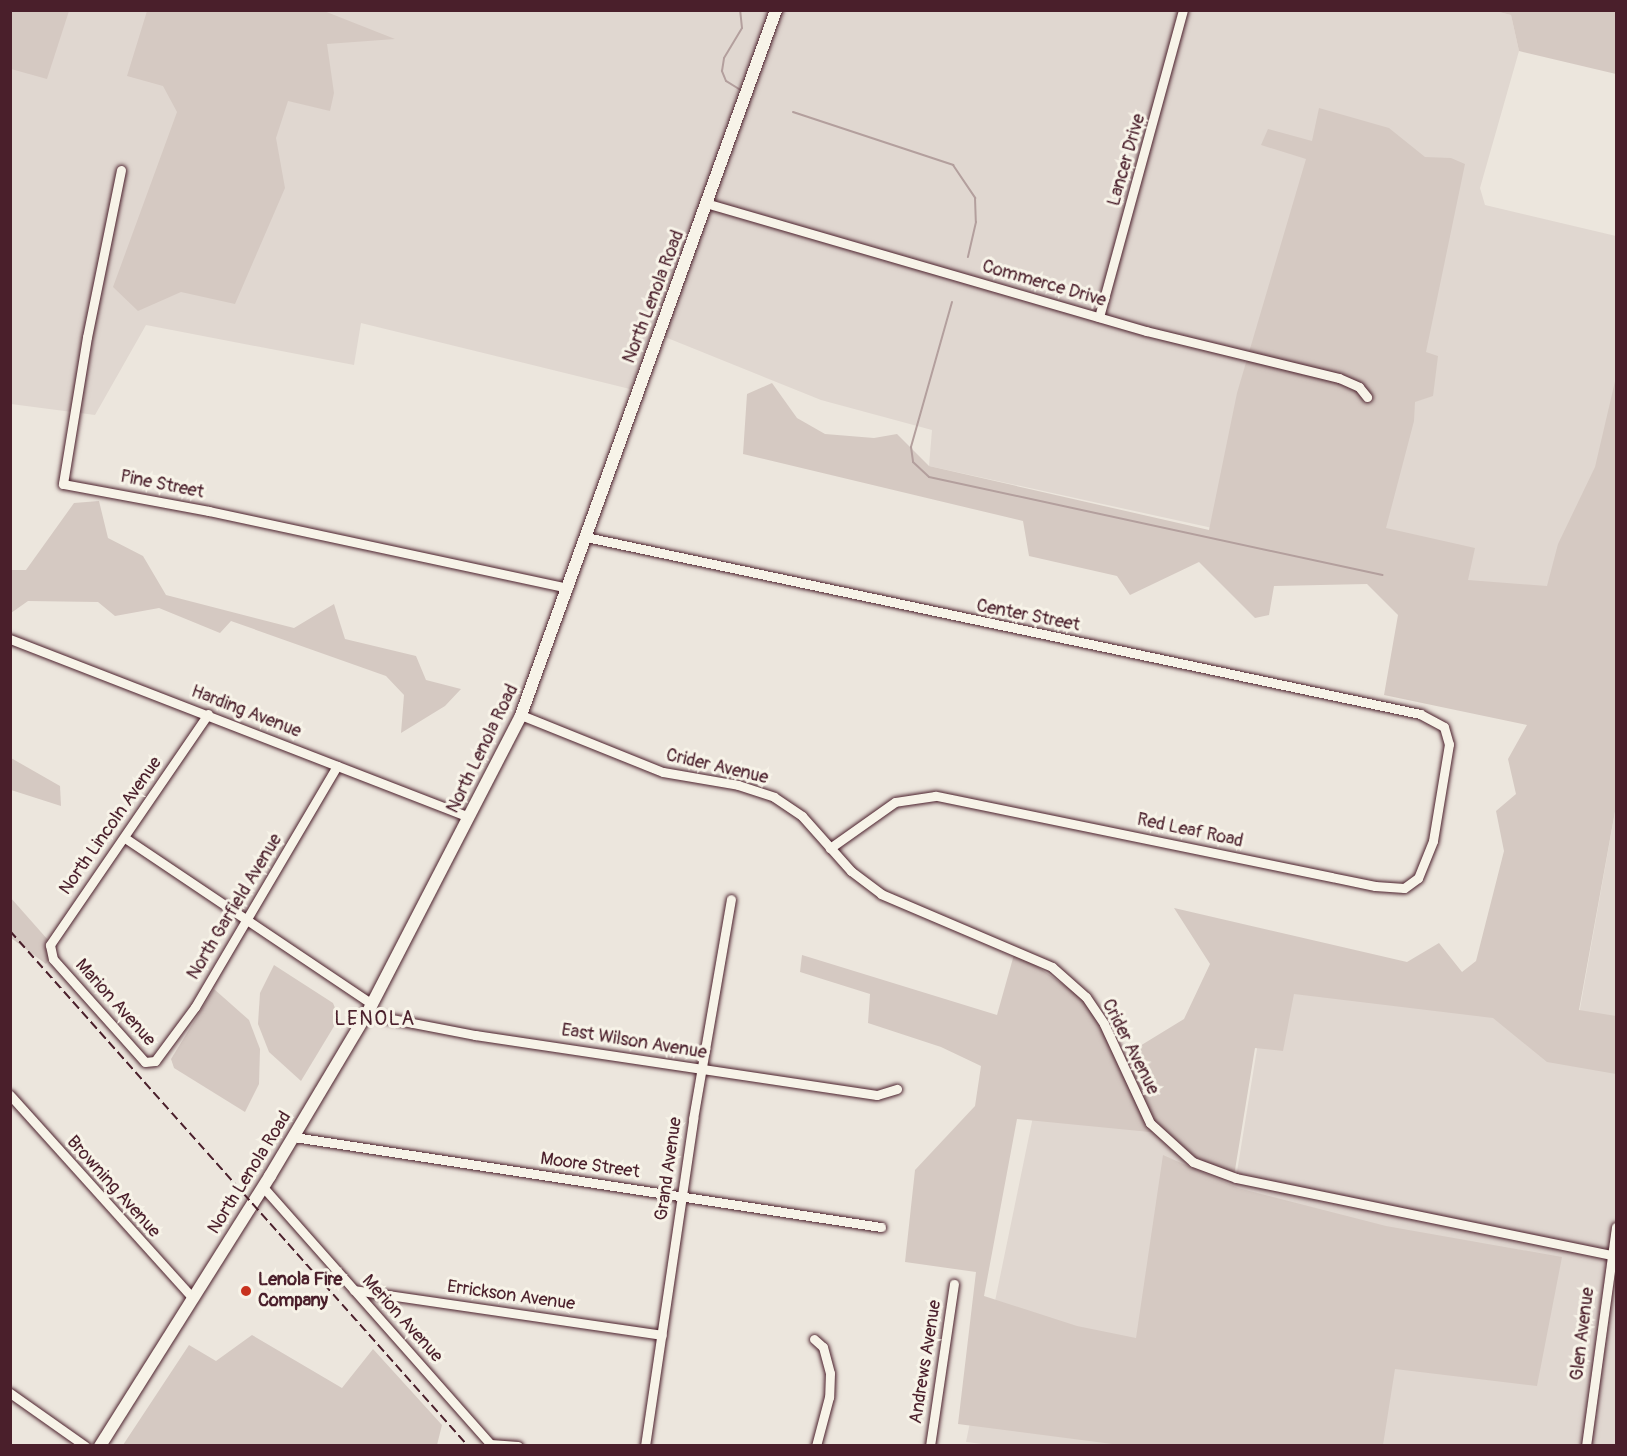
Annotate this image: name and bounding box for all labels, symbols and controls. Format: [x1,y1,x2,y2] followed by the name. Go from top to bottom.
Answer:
[1104,111,1150,209] street label: Lancer Drive
[619,228,689,366] street label: North Lenola Road
[980,256,1108,312] street label: Commerce Drive
[118,466,206,504] street label: Pine Street
[974,595,1082,637] street label: Center Street
[188,681,304,743] street label: Harding Avenue
[442,681,524,817] street label: North Lenola Road
[664,745,770,789] street label: Crider Avenue
[55,753,167,899] street label: North Lincoln Avenue
[1135,809,1245,853] street label: Red Leaf Road
[183,830,287,984] street label: North Garfield Avenue
[70,955,160,1051] street label: Marion Avenue
[1097,996,1163,1098] street label: Crider Avenue
[334,1006,416,1030] district label: LENOLA
[560,1020,708,1064] street label: East Wilson Avenue
[204,1108,296,1238] street label: North Lenola Road
[651,1116,687,1222] street label: Grand Avenue
[62,1132,164,1242] street label: Browning Avenue
[539,1148,641,1184] street label: Moore Street
[258,1270,342,1312] place label: Lenola Fire Company
[357,1271,447,1367] street label: Merion Avenue
[446,1276,576,1316] street label: Errickson Avenue
[239,1284,253,1298] marker: Lenola Fire Company
[1567,1286,1599,1382] street label: Glen Avenue
[906,1299,946,1425] street label: Andrews Avenue

